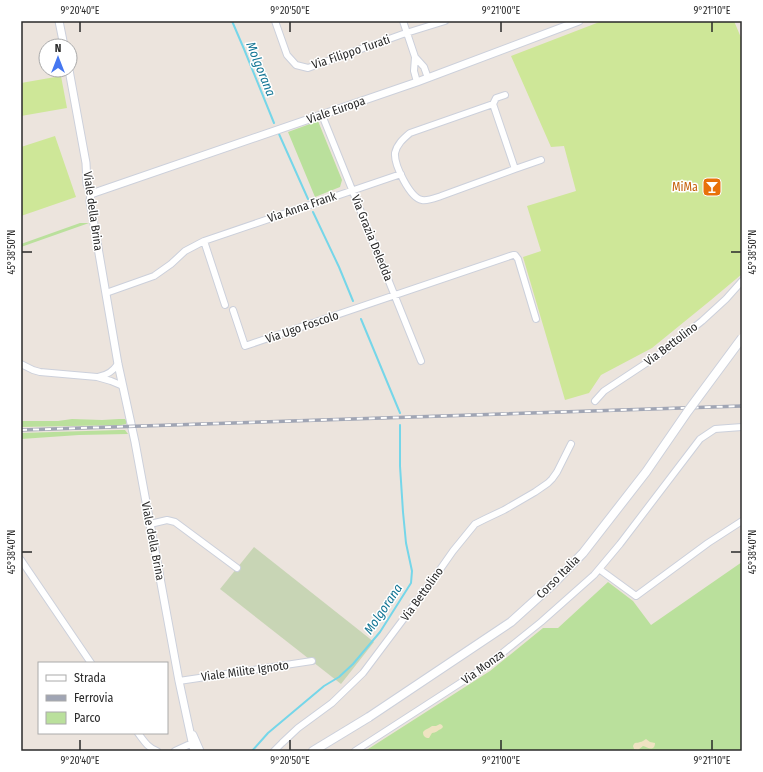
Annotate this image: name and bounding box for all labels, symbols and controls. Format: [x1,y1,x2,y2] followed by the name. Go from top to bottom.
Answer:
[60,5,100,17] text: 9°20'40"E
[270,5,310,17] text: 9°20'50"E
[482,5,520,17] text: 9°21'00"E
[693,5,731,17] text: 9°21'10"E
[310,32,392,72] street label: Via Filippo Turati
[38,38,78,78] north arrow
[243,40,279,99] water label: Molgorana
[55,42,61,55] text: N
[305,93,367,127] street label: Viale Europa
[80,170,106,252] street label: Viale della Brina
[701,176,723,198] bar icon: MiMa
[672,180,698,194] place label: MiMa
[266,189,339,225] street label: Via Anna Frank
[348,193,396,283] street label: Via Grazia Deledda
[6,230,18,274] text: 45°38'50"N
[747,230,759,274] text: 45°38'50"N
[264,308,340,346] street label: Via Ugo Foscolo
[642,319,700,369] street label: Via Bettolino
[138,500,168,582] street label: Viale della Brina
[6,530,18,574] text: 45°38'40"N
[747,530,759,574] text: 45°38'40"N
[534,552,583,601] street label: Corso Italia
[398,564,446,624] street label: Via Bettolino
[361,581,405,637] water label: Molgorana
[459,647,507,687] street label: Via Monza
[200,658,290,684] street label: Viale Milite Ignoto
[38,662,168,734] legend
[74,671,106,685] text: Strada
[74,691,113,705] text: Ferrovia
[74,711,101,725] text: Parco
[60,755,100,767] text: 9°20'40"E
[270,755,310,767] text: 9°20'50"E
[482,755,520,767] text: 9°21'00"E
[693,755,731,767] text: 9°21'10"E

